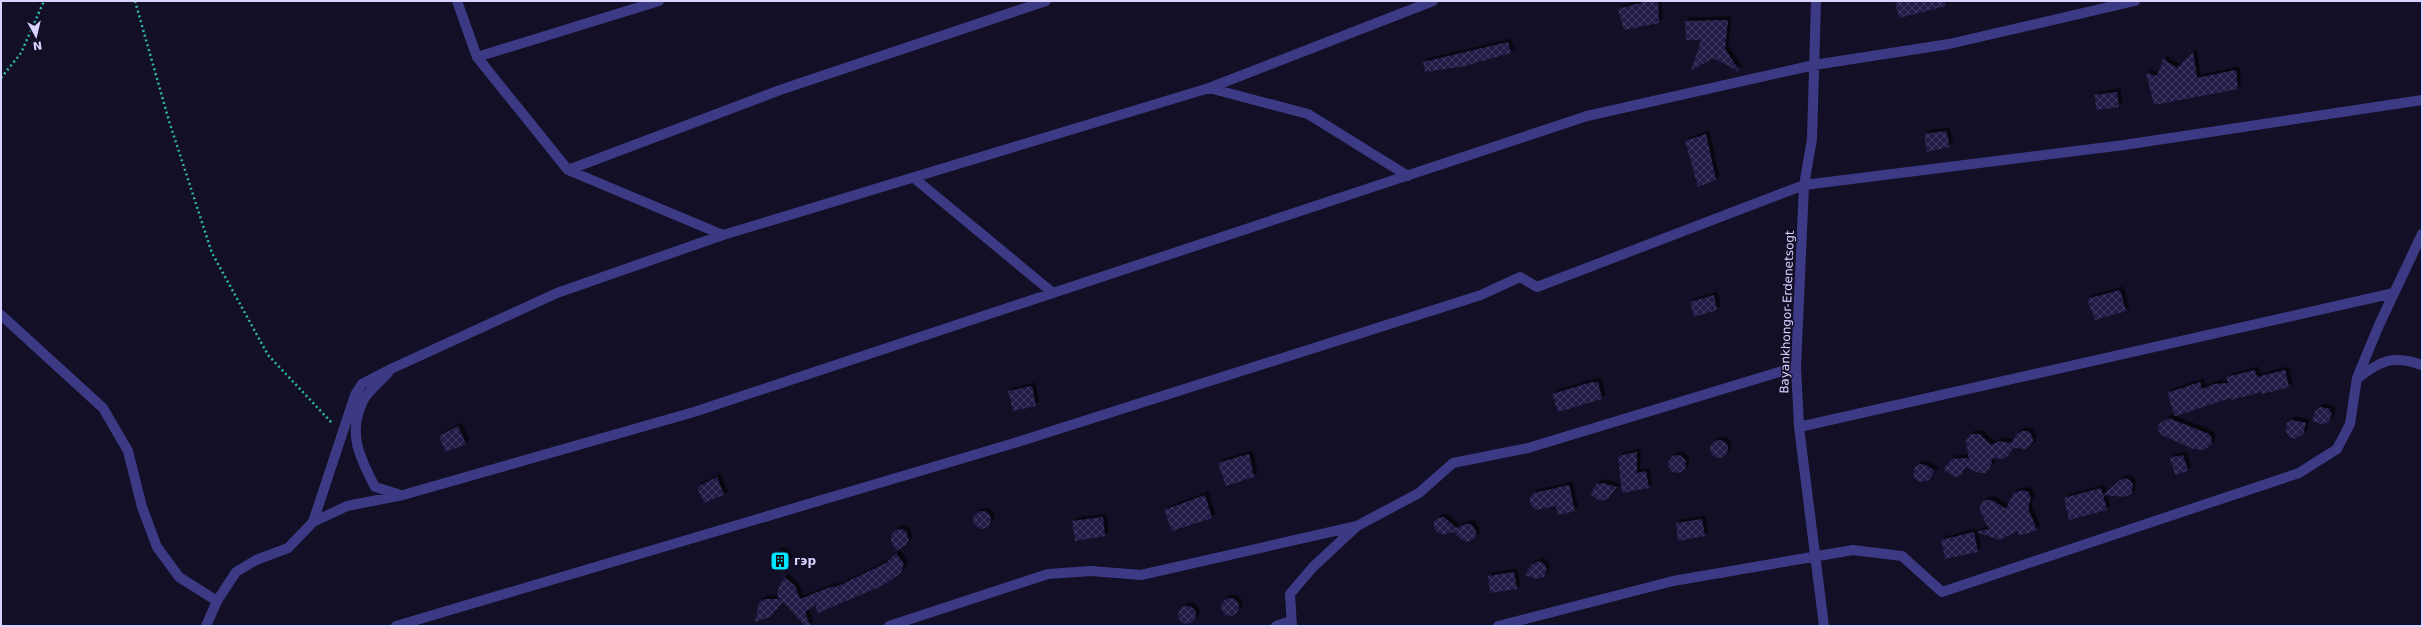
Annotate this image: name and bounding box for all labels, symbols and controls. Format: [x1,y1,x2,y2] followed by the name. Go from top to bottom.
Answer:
[16,16,56,56] north arrow
[32,38,43,52] text: N
[1777,230,1797,394] street label: Bayankhongor-Erdenetsogt
[769,550,791,572] building icon: гэр
[794,554,816,568] place label: гэр

